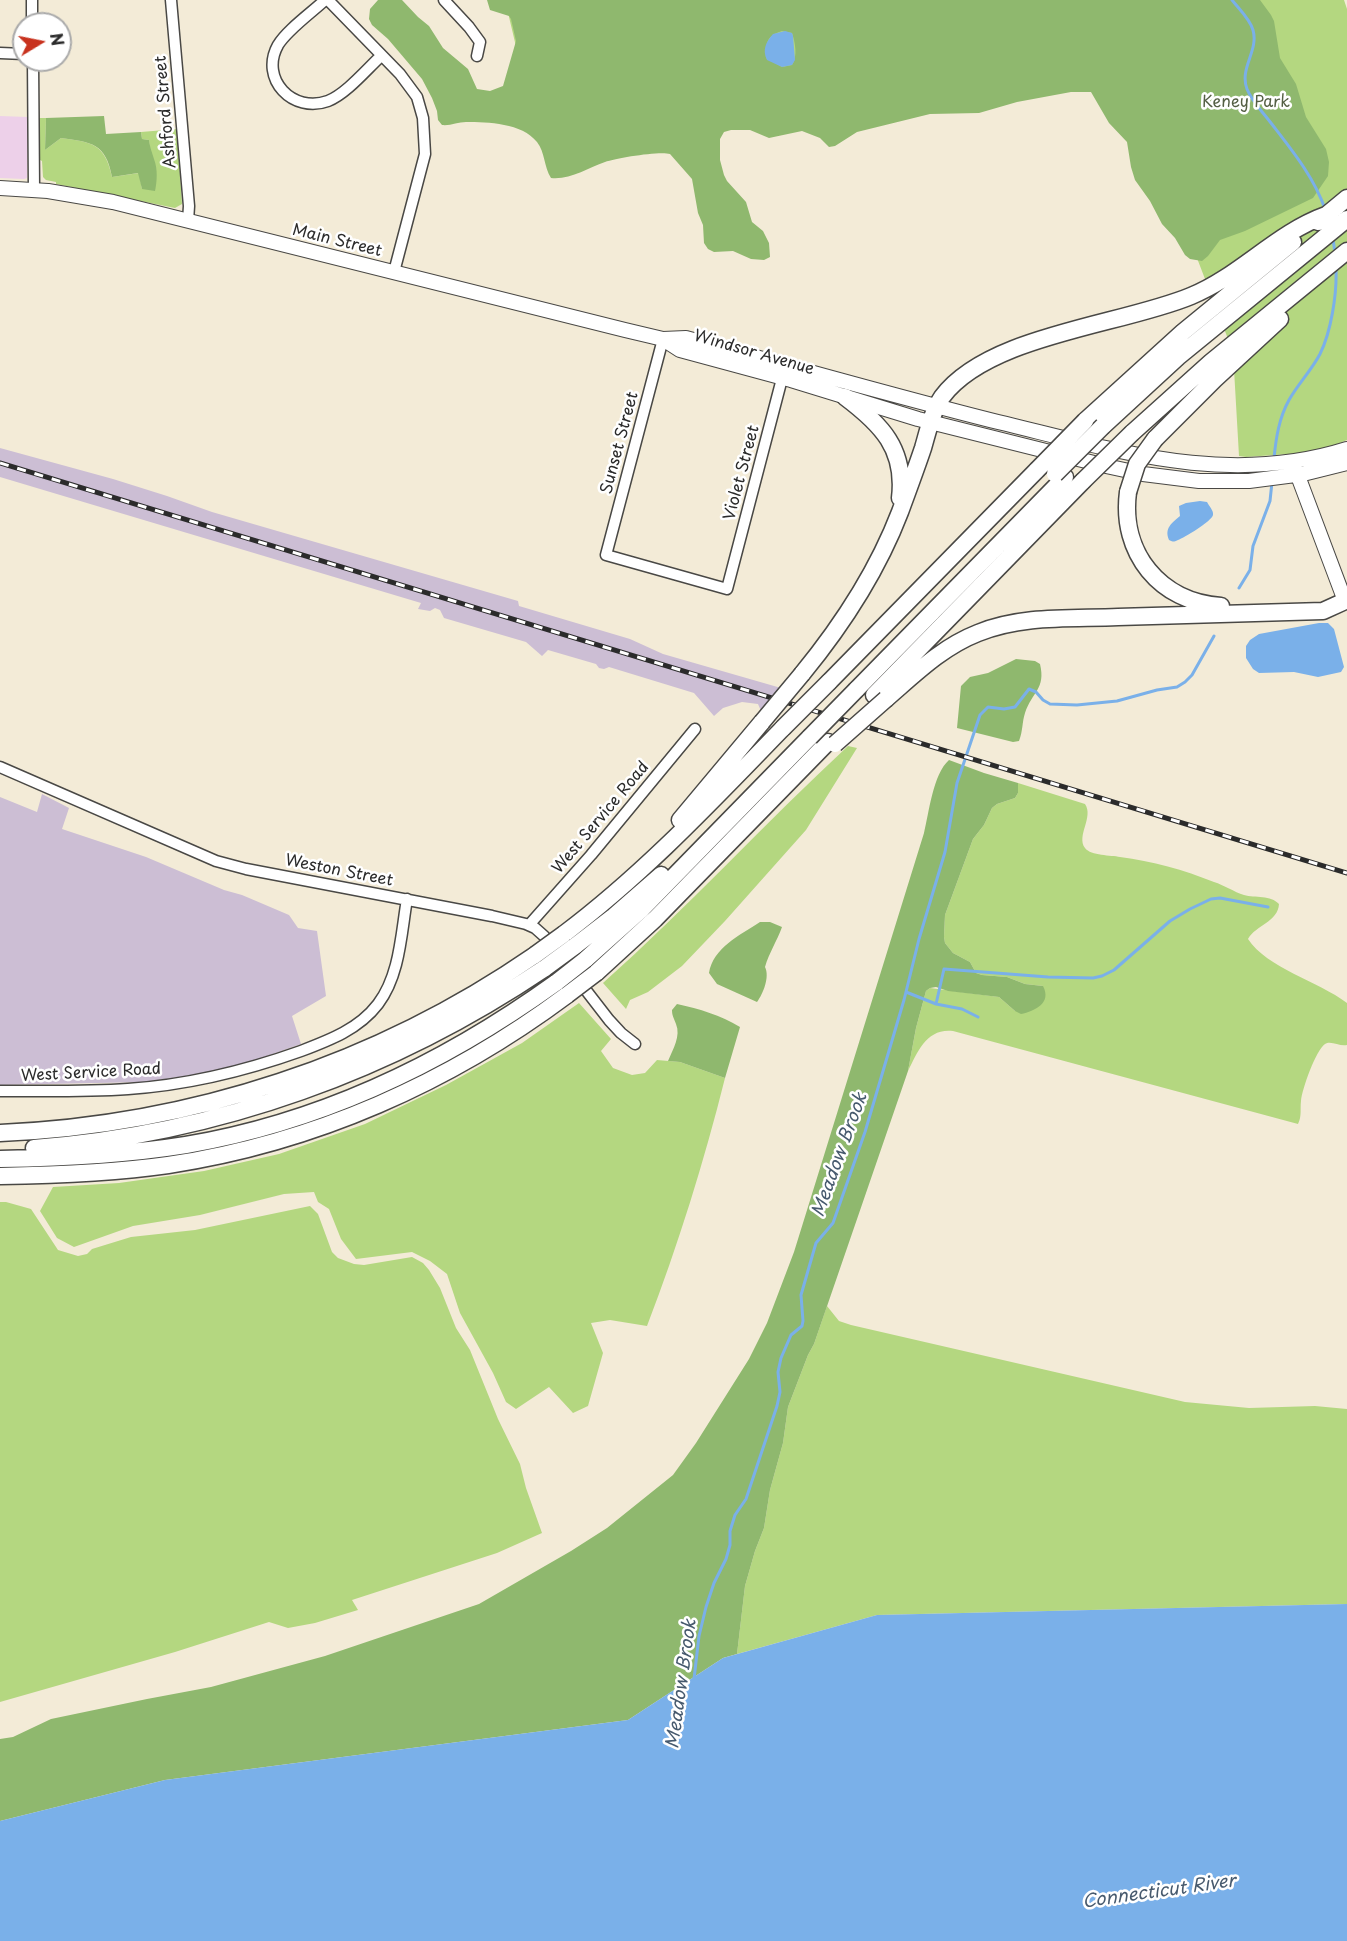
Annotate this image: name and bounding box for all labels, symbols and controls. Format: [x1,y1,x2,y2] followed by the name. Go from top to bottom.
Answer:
[12,12,72,72] north arrow
[45,31,71,48] text: N
[152,55,180,169] street label: Ashford Street
[1202,93,1290,113] park label: Keney Park
[290,221,384,261] street label: Main Street
[692,327,816,379] street label: Windsor Avenue
[597,390,643,496] street label: Sunset Street
[720,423,764,523] street label: Violet Street
[549,758,653,878] street label: West Service Road
[283,851,395,891] street label: Weston Street
[20,1060,162,1086] street label: West Service Road
[808,1090,872,1220] water label: Meadow Brook
[662,1618,702,1750] water label: Meadow Brook
[1081,1871,1237,1913] water label: Connecticut River

